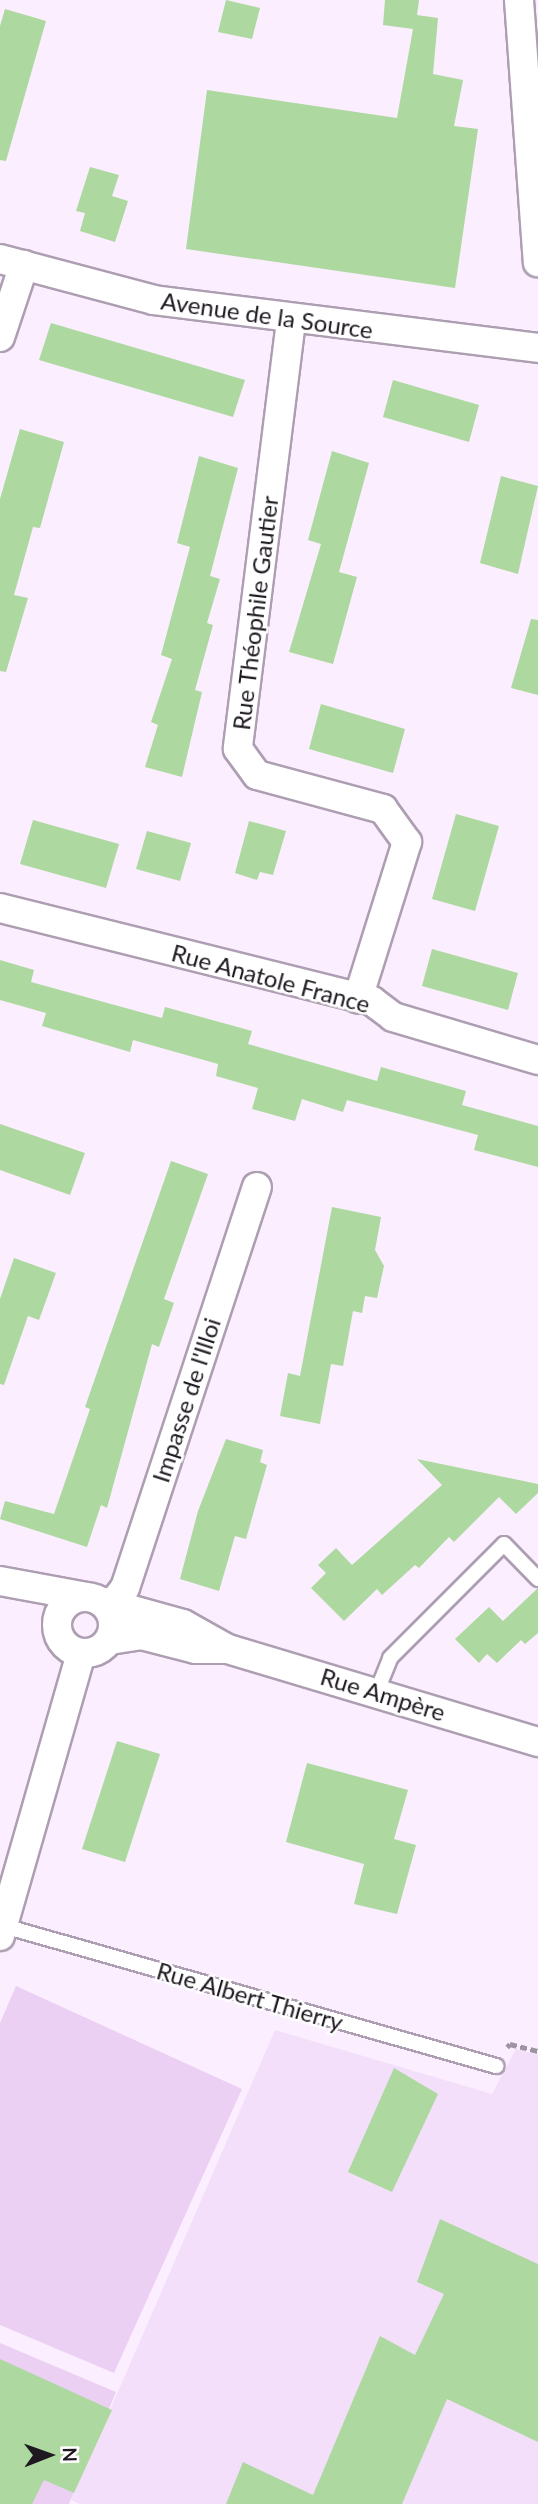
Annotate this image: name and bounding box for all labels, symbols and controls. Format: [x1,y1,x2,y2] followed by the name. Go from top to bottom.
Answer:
[159,286,375,344] street label: Avenue de la Source
[226,494,284,732] street label: Rue Théophile Gautier
[168,938,374,1018] street label: Rue Anatole France
[146,1314,226,1486] street label: Impasse de l'Illoi
[317,1661,449,1727] street label: Rue Ampère
[153,1955,347,2037] street label: Rue Albert Thierry
[14,2420,84,2490] north arrow
[59,2447,82,2462] text: N

